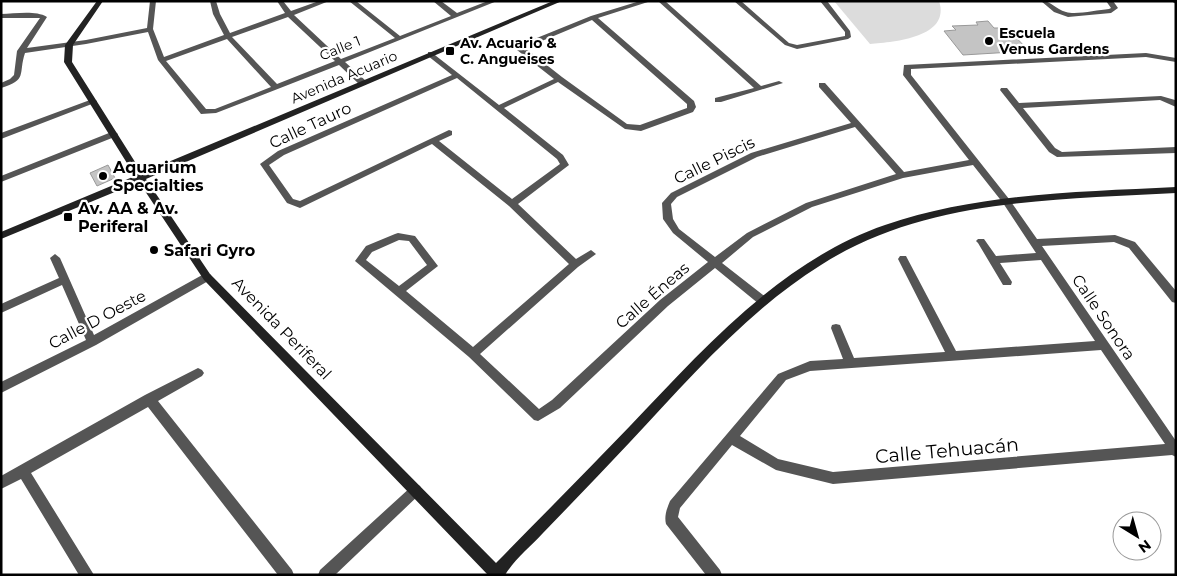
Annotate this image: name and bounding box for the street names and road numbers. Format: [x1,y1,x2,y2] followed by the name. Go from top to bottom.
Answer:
[317,32,363,64] street label: Calle 1
[288,46,400,108] street label: Avenida Acuario
[266,98,354,153] street label: Calle Tauro
[671,133,758,188] street label: Calle Piscis
[612,258,693,333] street label: Calle Éneas
[1068,271,1139,364] street label: Calle Sonora
[228,273,335,383] street label: Avenida Periferal
[45,286,149,353] street label: Calle D Oeste
[874,433,1020,468] street label: Calle Tehuacán

